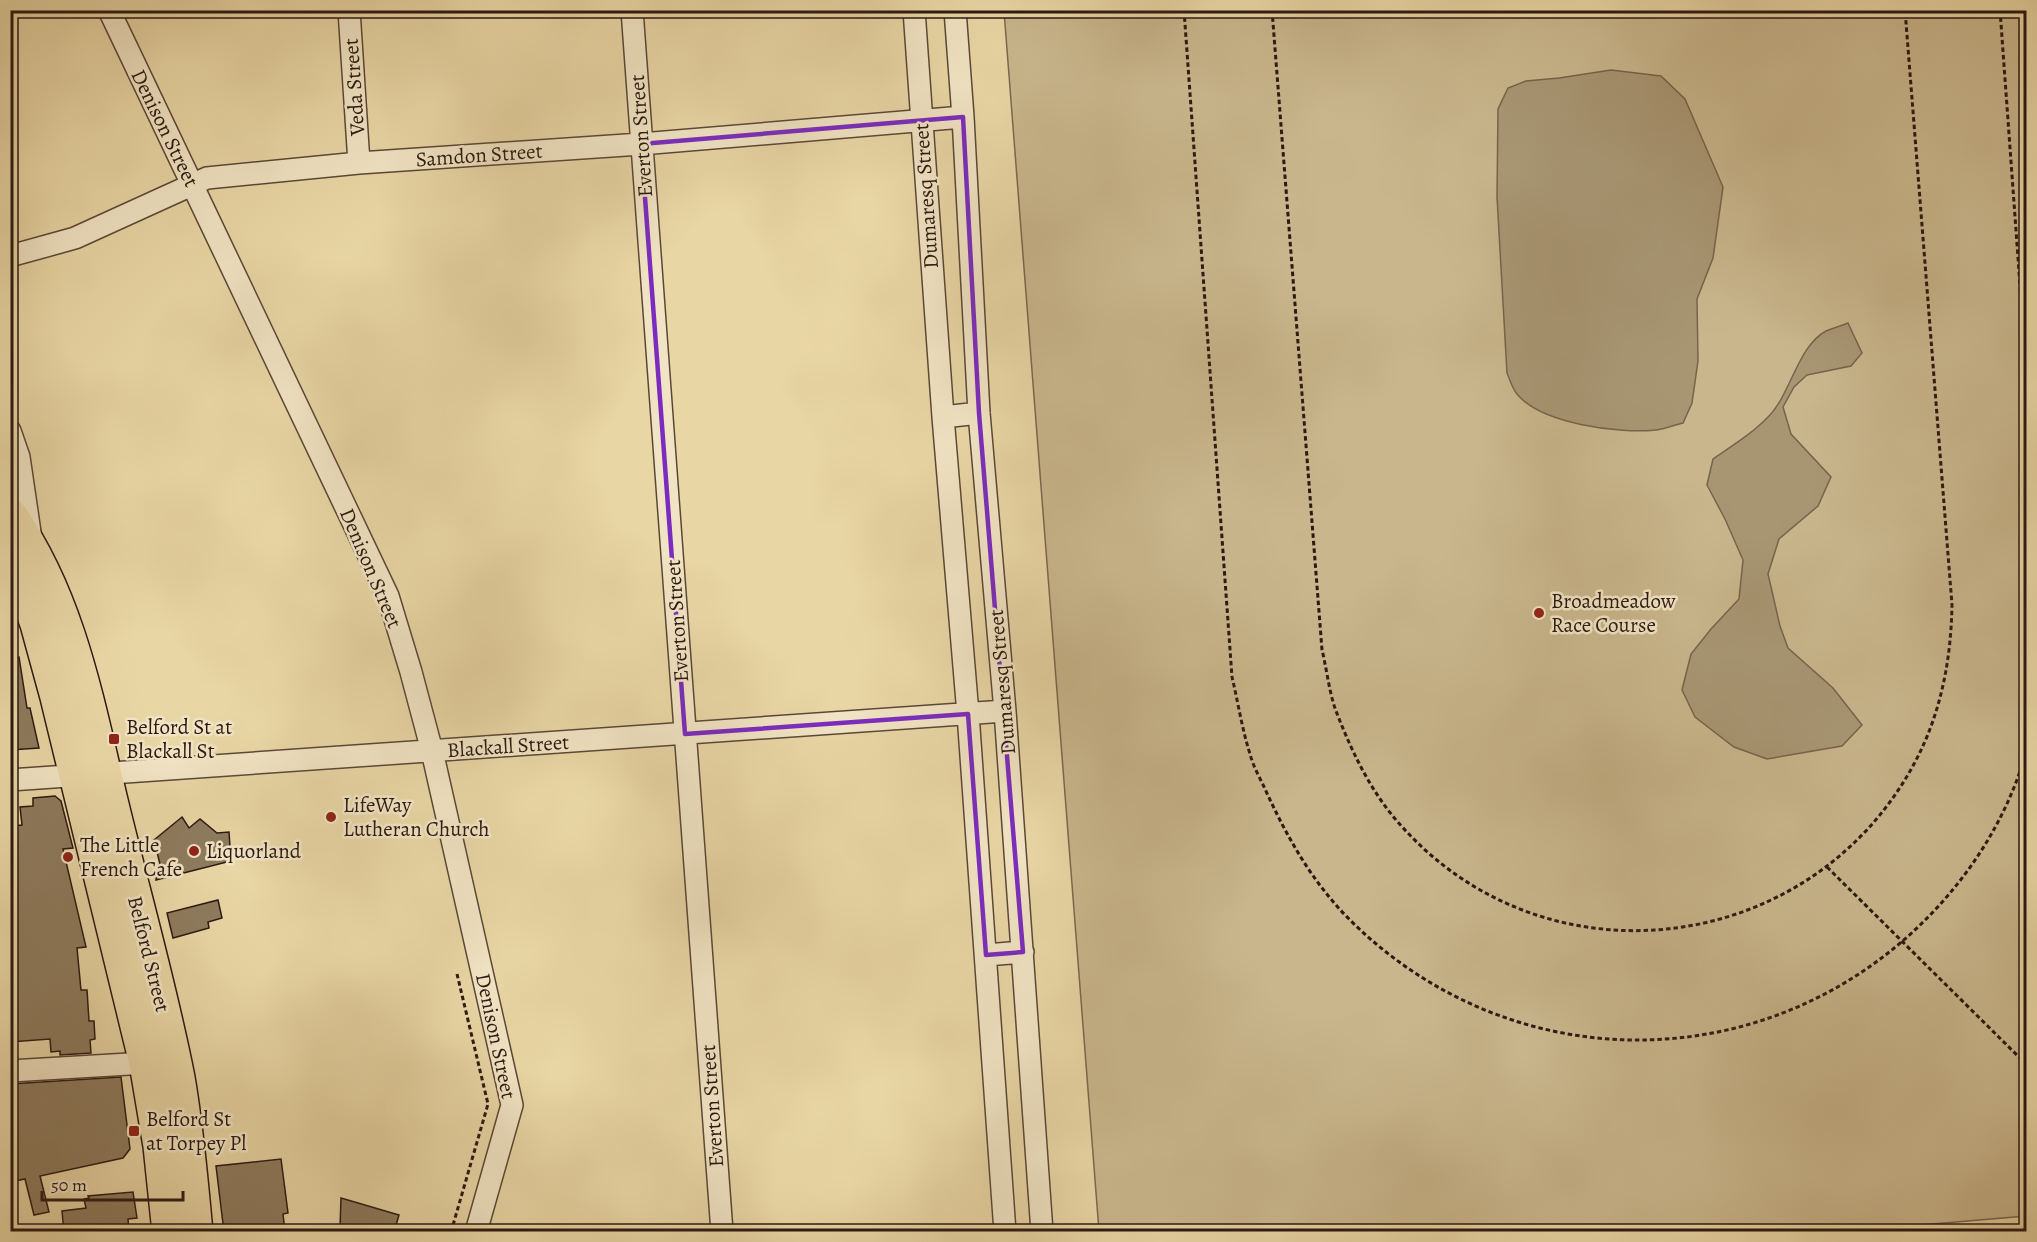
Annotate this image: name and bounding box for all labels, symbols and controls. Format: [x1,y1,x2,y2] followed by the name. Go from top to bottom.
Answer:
[337,37,371,138] street label: Veda Street
[124,64,206,192] street label: Denison Street
[623,74,659,198] street label: Everton Street
[907,122,945,270] street label: Dumaresq Street
[415,137,543,173] street label: Samdon Street
[333,504,409,632] street label: Denison Street
[659,559,695,683] street label: Everton Street
[1551,587,1676,639] place label: Broadmeadow Race Course
[1532,606,1546,620] marker: Broadmeadow Race Course
[982,608,1022,756] street label: Dumaresq Street
[126,713,232,765] place label: Belford St at Blackall St
[446,728,570,764] street label: Blackall Street
[107,732,121,746] marker: Belford St at Blackall St
[343,791,490,843] place label: LifeWay Lutheran Church
[324,810,338,824] marker: LifeWay Lutheran Church
[80,831,182,883] place label: The Little French Cafe
[206,837,302,865] place label: Liquorland
[187,844,201,858] marker: Liquorland
[61,850,75,864] marker: The Little French Cafe
[121,893,177,1015] street label: Belford Street
[469,971,523,1101] street label: Denison Street
[694,1044,730,1168] street label: Everton Street
[146,1105,246,1157] place label: Belford St at Torpey Pl
[127,1124,141,1138] marker: Belford St at Torpey Pl
[42,1164,183,1202] scale bar
[51,1173,87,1197] text: 50 m

